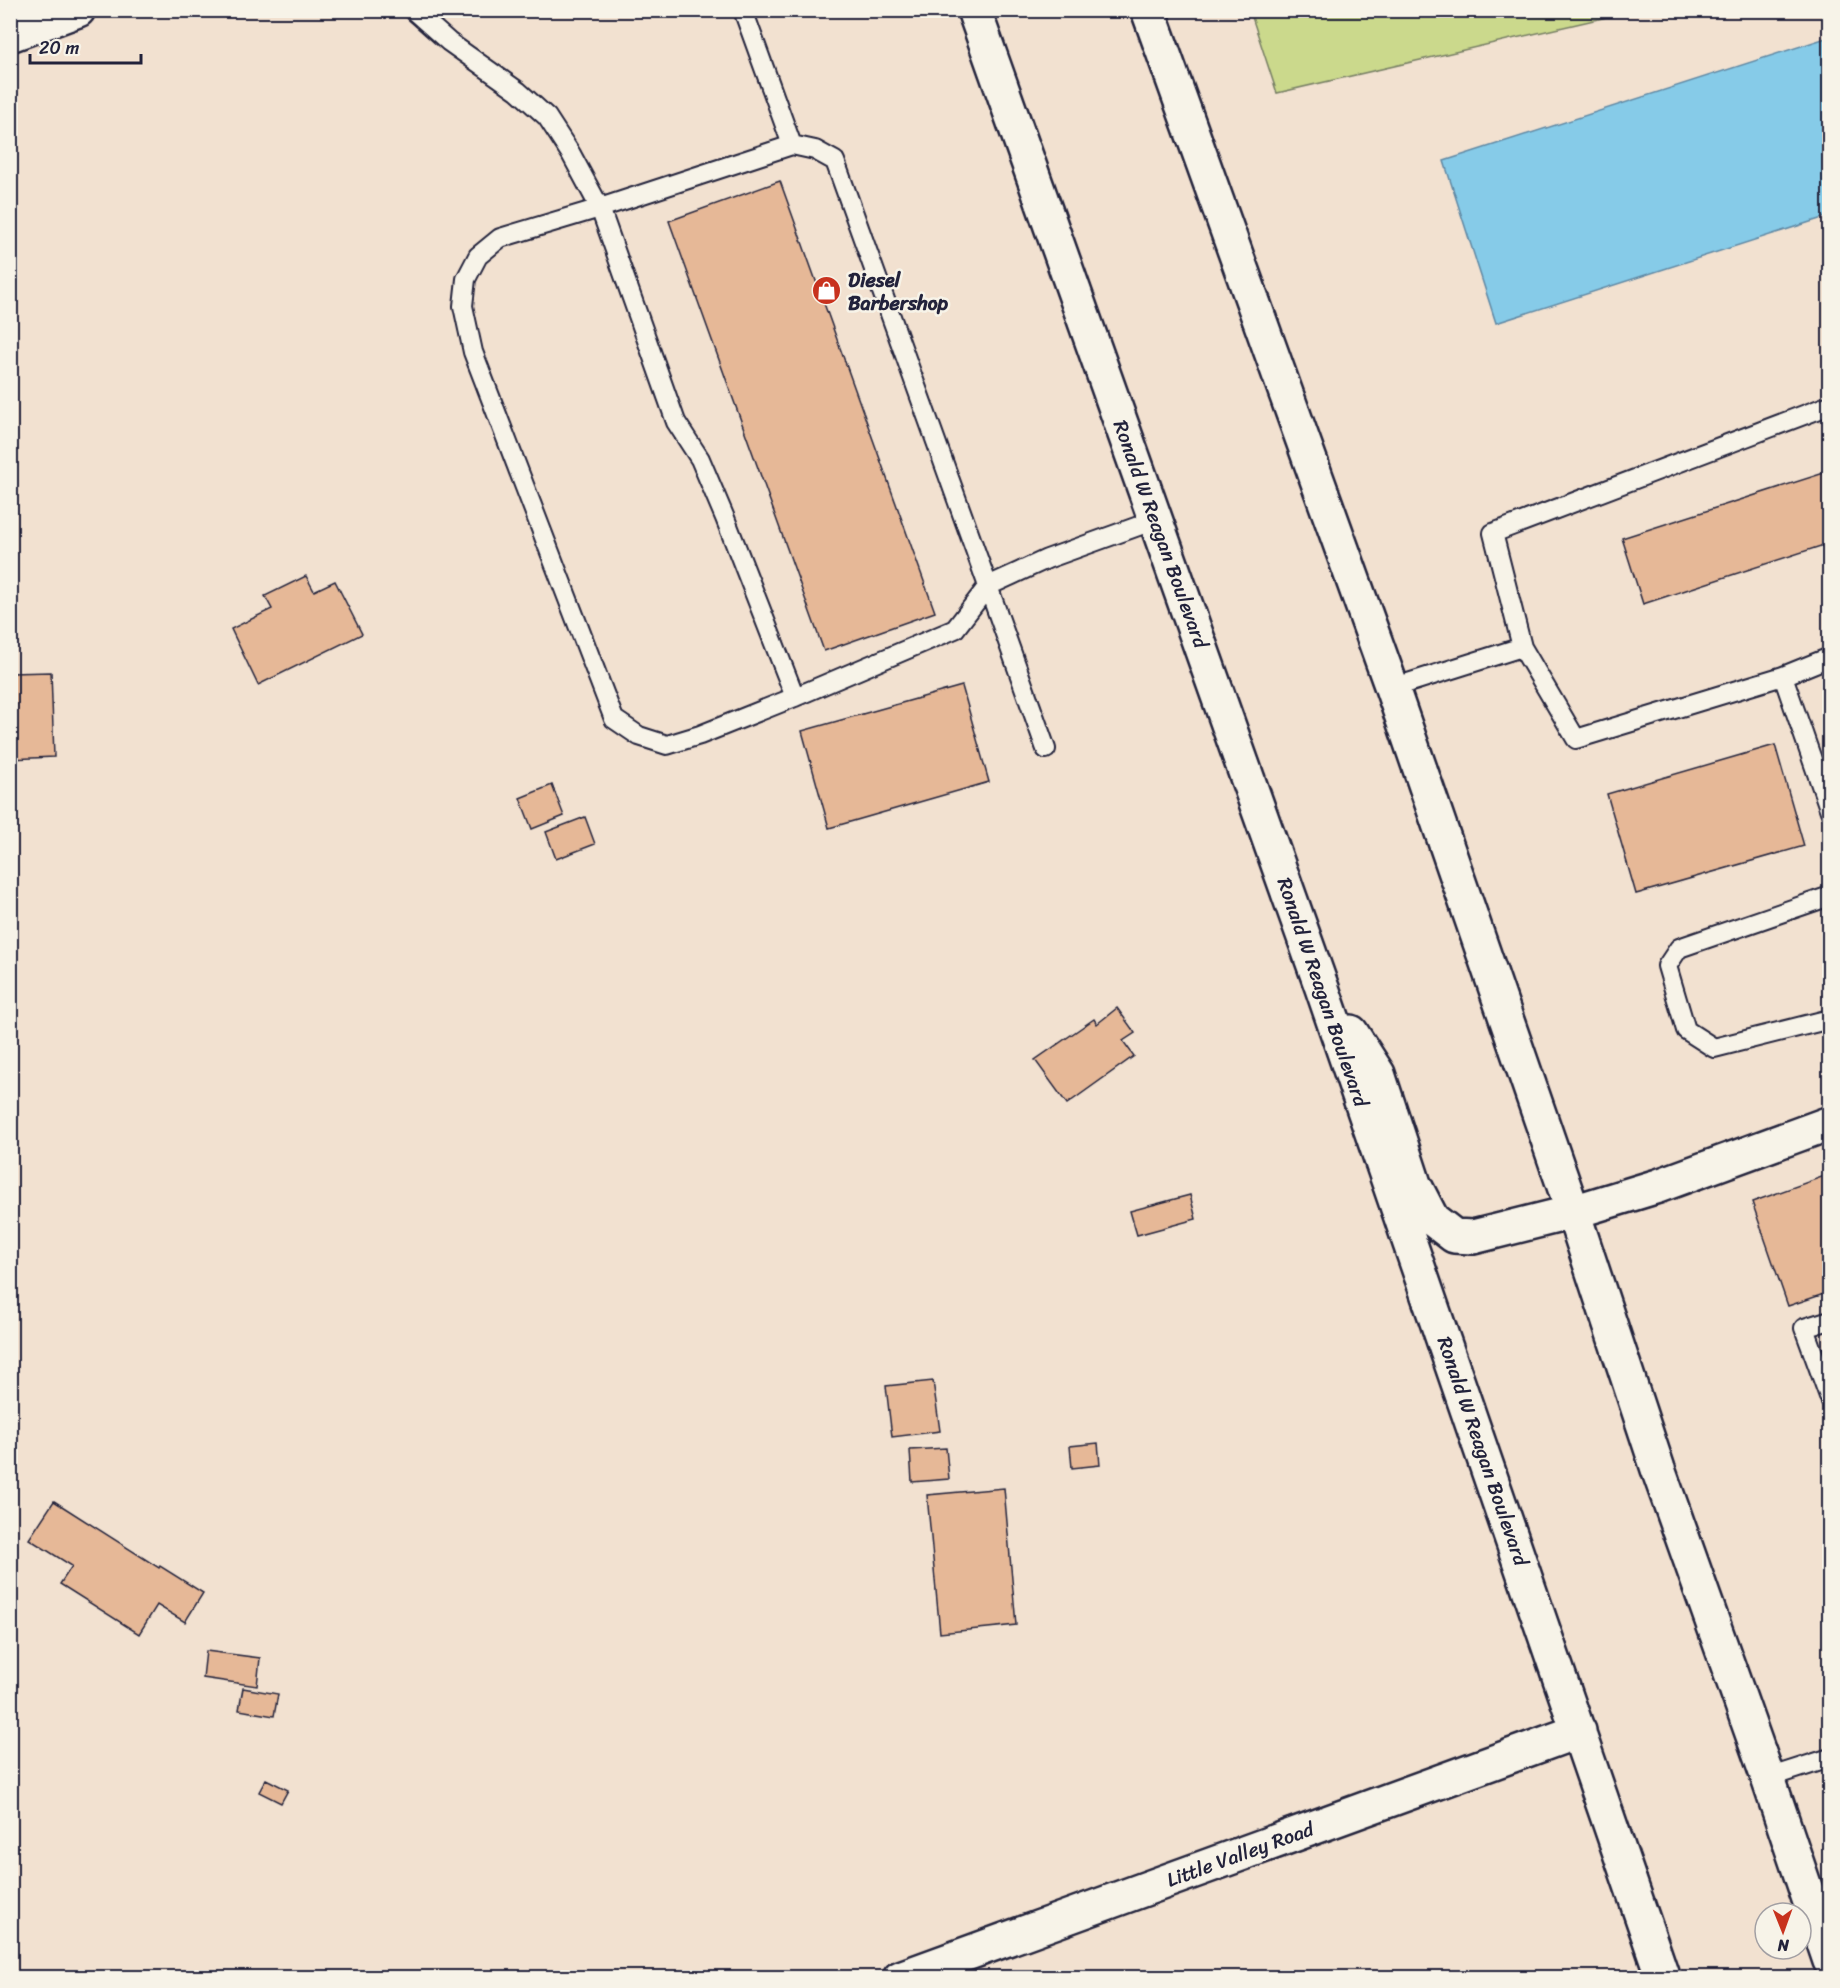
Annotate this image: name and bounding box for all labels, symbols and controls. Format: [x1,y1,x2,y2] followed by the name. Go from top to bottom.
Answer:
[30,27,141,65] scale bar
[39,32,79,64] text: 20 m
[848,263,949,321] place label: Diesel Barbershop
[811,275,843,307] shop icon: Diesel Barbershop
[1103,415,1219,655] street label: Ronald W Reagan Boulevard
[1267,873,1379,1113] street label: Ronald W Reagan Boulevard
[1427,1332,1539,1572] street label: Ronald W Reagan Boulevard
[1162,1811,1320,1897] street label: Little Valley Road
[1753,1901,1813,1961] north arrow
[1777,1931,1790,1960] text: N

